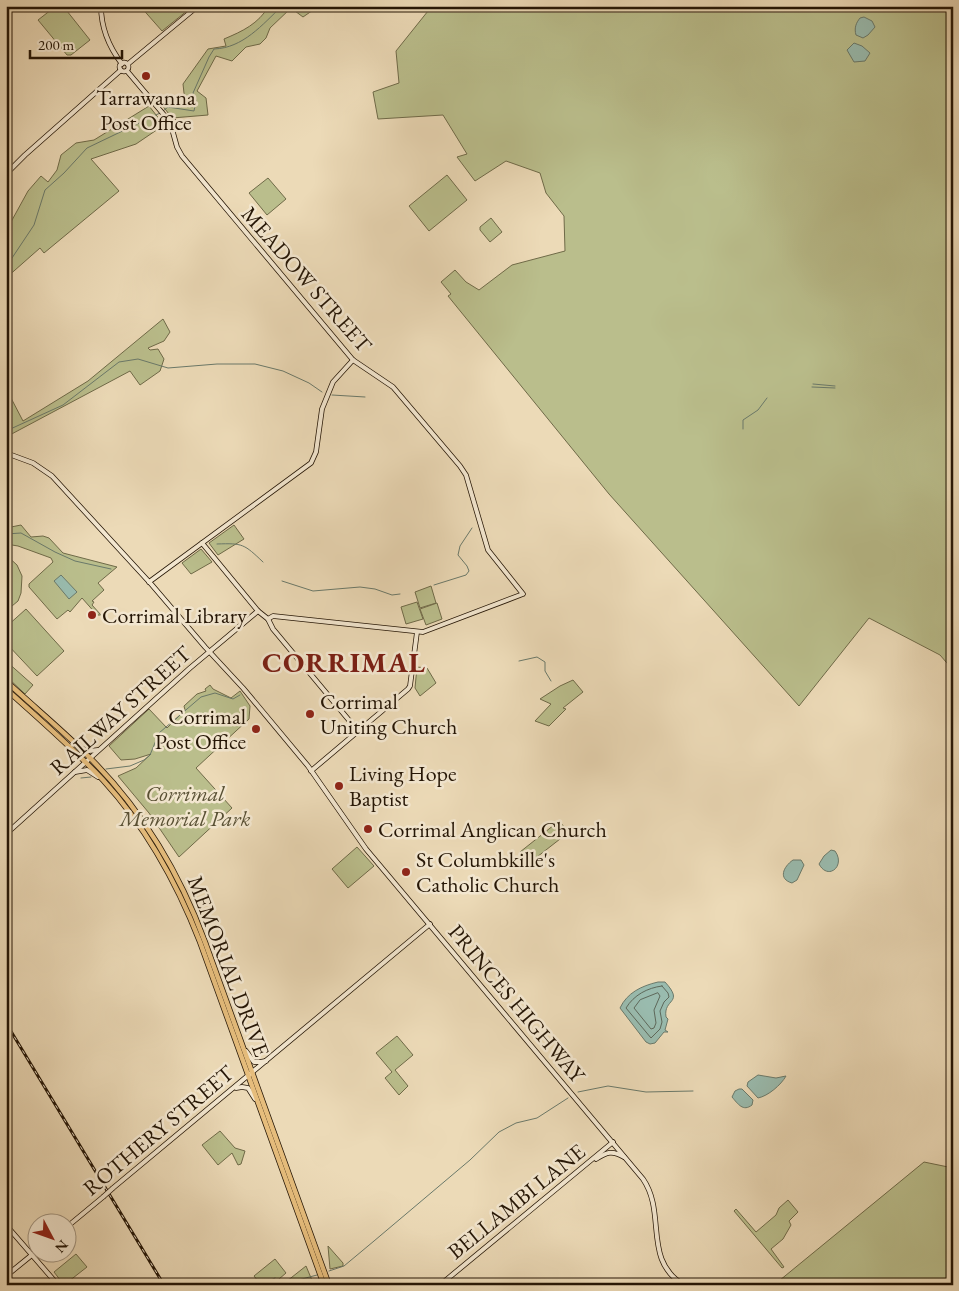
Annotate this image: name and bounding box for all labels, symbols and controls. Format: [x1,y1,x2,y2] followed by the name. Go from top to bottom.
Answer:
[30,28,122,60] scale bar
[38,35,75,54] text: 200 m
[140,70,152,82] marker: Tarrawanna Post Office
[96,83,196,137] place label: Tarrawanna Post Office
[235,200,378,359] street label: MEADOW STREET
[102,601,247,630] place label: Corrimal Library
[86,609,98,621] marker: Corrimal Library
[44,639,197,781] street label: RAILWAY STREET
[262,644,426,680] district label: CORRIMAL
[320,687,457,741] place label: Corrimal Uniting Church
[155,702,246,756] place label: Corrimal Post Office
[304,708,316,720] marker: Corrimal Uniting Church
[250,723,262,735] marker: Corrimal Post Office
[349,759,457,813] place label: Living Hope Baptist
[117,779,251,833] park label: Corrimal Memorial Park
[333,780,345,792] marker: Living Hope Baptist
[378,815,607,844] place label: Corrimal Anglican Church
[362,823,374,835] marker: Corrimal Anglican Church
[416,845,559,899] place label: St Columbkille's Catholic Church
[400,866,412,878] marker: St Columbkille's Catholic Church
[181,872,276,1061] street label: MEMORIAL DRIVE
[442,918,592,1090] street label: PRINCES HIGHWAY
[77,1059,240,1202] street label: ROTHERY STREET
[442,1137,591,1266] street label: BELLAMBI LANE
[28,1214,78,1264] north arrow
[51,1236,72,1257] text: N

